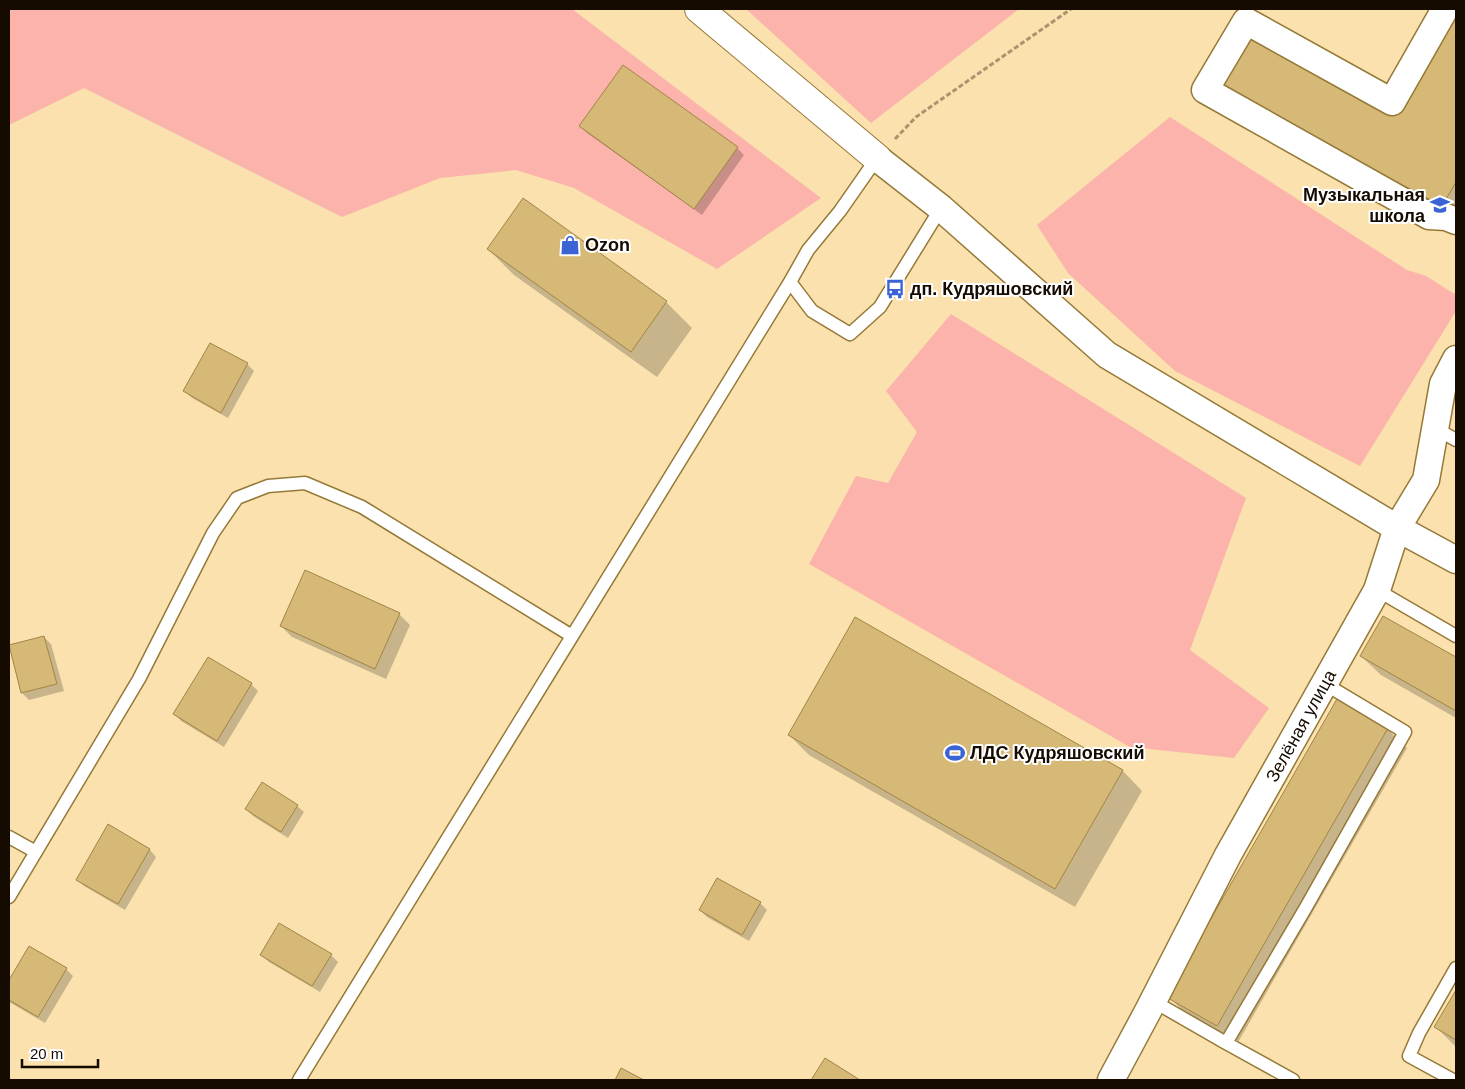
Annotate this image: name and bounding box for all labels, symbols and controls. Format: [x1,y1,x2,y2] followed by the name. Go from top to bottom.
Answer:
[1303,185,1426,226] place label: Музыкальная школа
[1429,194,1451,216] school or university icon: Музыкальная школа
[559,234,581,256] shop icon: Ozon
[585,235,630,255] place label: Ozon
[884,278,906,300] bus stop icon: дп. Кудряшовский
[910,279,1073,299] place label: дп. Кудряшовский
[1262,666,1341,786] street label: Зелёная улица
[944,742,966,764] sports icon: ЛДС Кудряшовский
[970,743,1144,763] place label: ЛДС Кудряшовский
[22,1036,99,1068] scale bar
[30,1045,63,1062] text: 20 m

